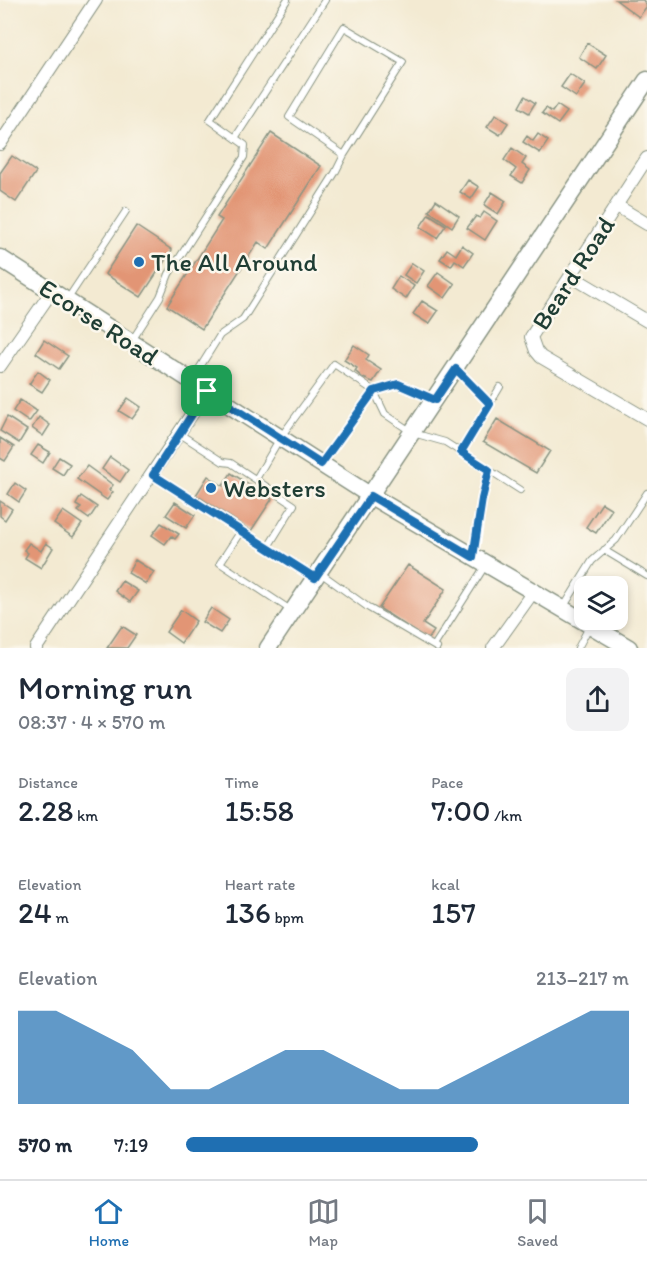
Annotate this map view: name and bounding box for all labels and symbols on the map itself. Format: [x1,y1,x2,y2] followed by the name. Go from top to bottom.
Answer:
[524,210,622,336] street label: Beard Road
[151,246,318,278] place label: The All Around
[132,255,146,269] marker: The All Around
[33,271,165,373] street label: Ecorse Road
[181,365,232,416] pin
[223,472,326,504] place label: Websters
[204,481,218,495] marker: Websters

